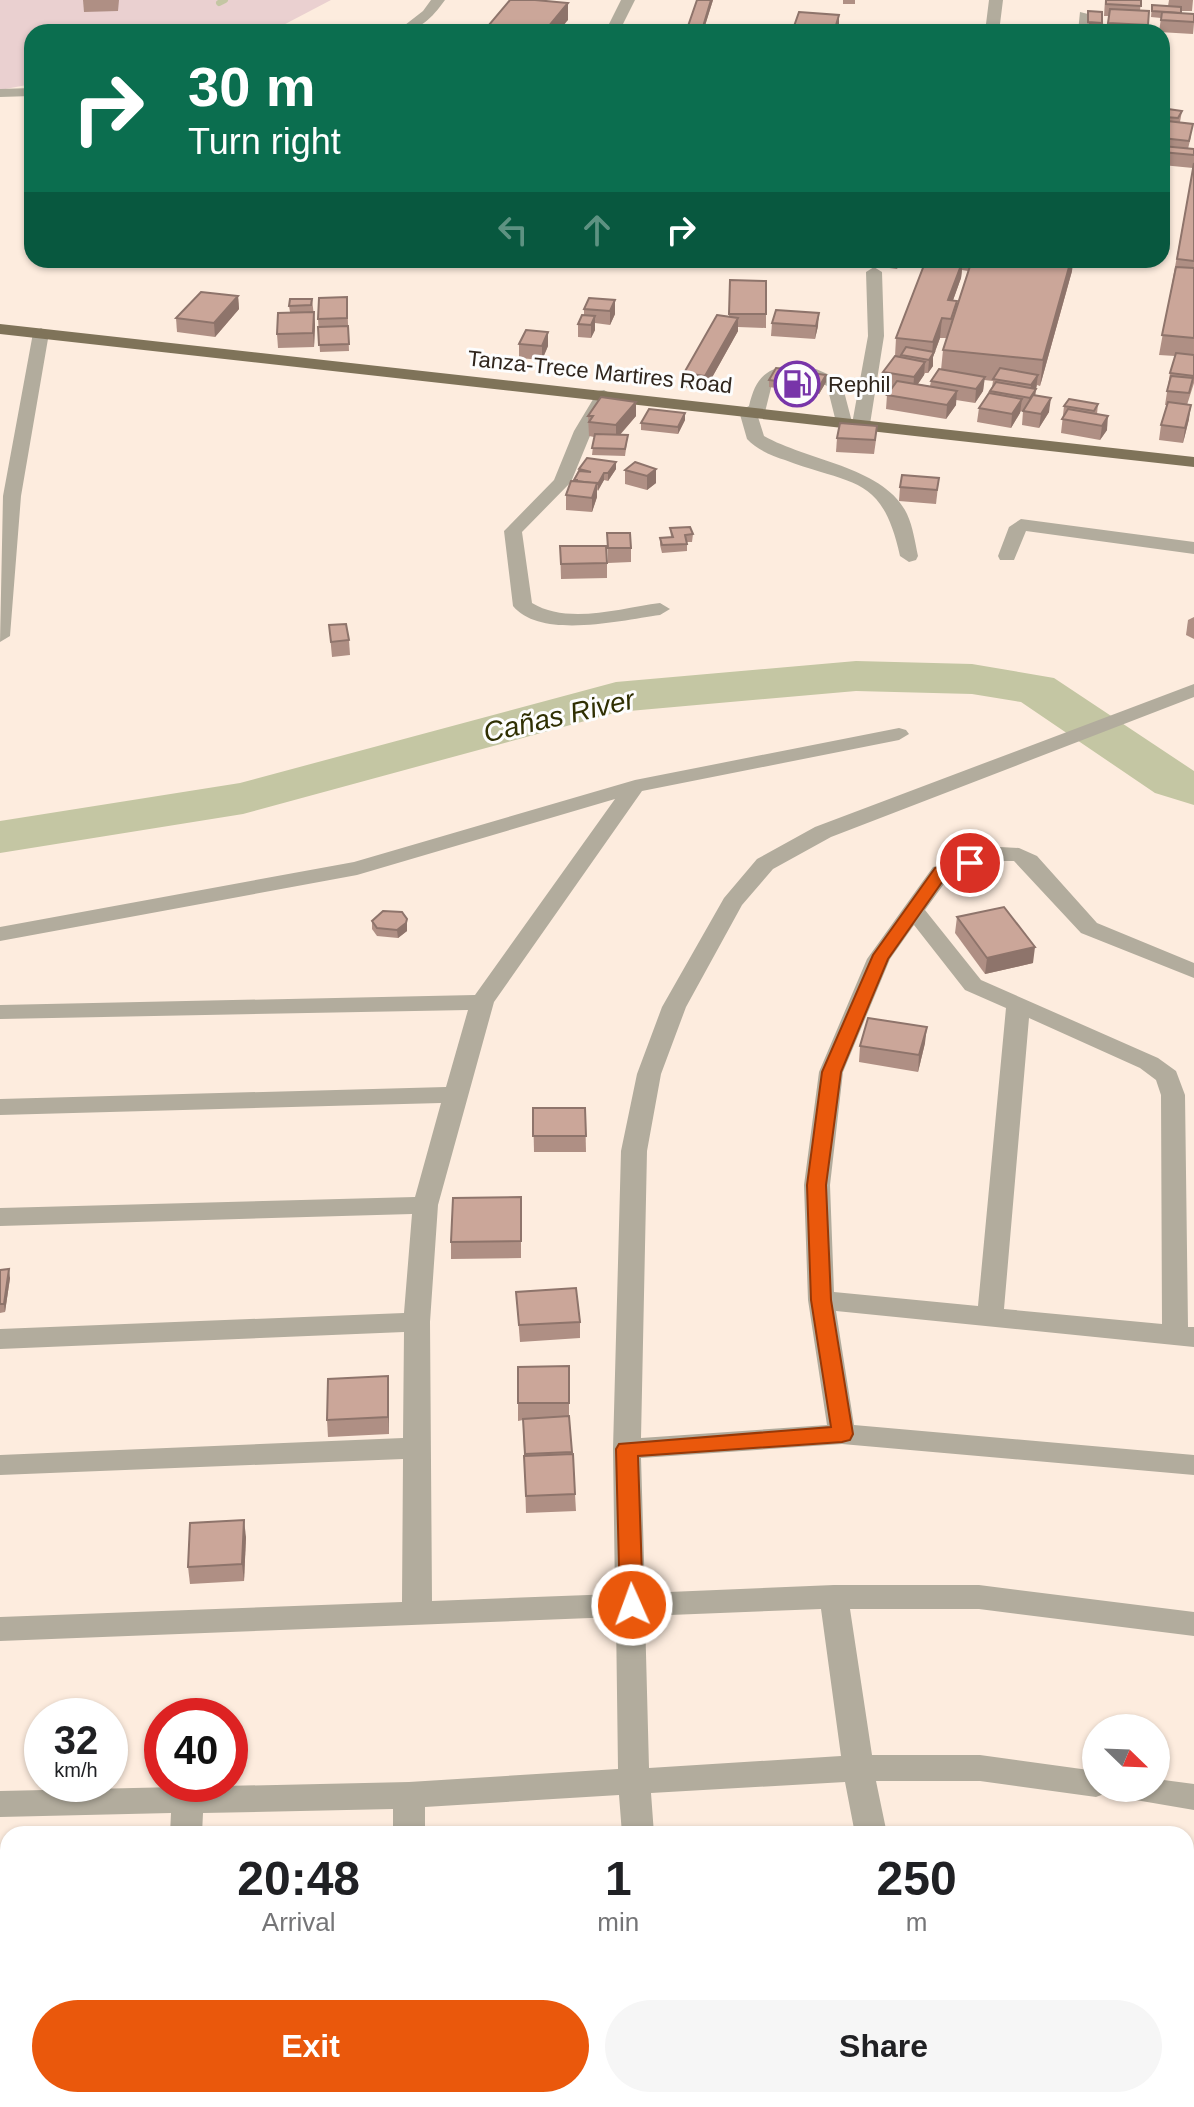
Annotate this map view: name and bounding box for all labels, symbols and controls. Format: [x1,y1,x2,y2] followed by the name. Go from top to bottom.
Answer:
[188,55,316,118] text: 30 m
[56,56,160,160] icon: right
[188,121,341,162] text: Turn right
[491,208,535,252] icon: left
[575,208,619,252] icon: ahead
[659,208,703,252] icon: right
[467,346,733,398] street label: Tanza-Trece Martires Road
[773,360,821,408] fuel station icon: Rephil
[828,372,890,397] place label: Rephil
[480,683,639,748] water label: Cañas River
[936,829,1004,897] pin
[948,841,992,885] icon: arrive
[590,1563,674,1647] position arrow
[144,1698,248,1802] speed limit sign: 40
[1082,1714,1170,1802] north arrow
[1082,1714,1170,1802] map controls
[54,1718,98,1762] text: 32
[54,1759,98,1781] text: km/h
[237,1852,360,1905] text: 20:48
[605,1852,632,1905] text: 1
[877,1852,957,1905] text: 250
[262,1907,336,1937] text: Arrival
[597,1907,639,1937] text: min
[906,1907,927,1937] text: m
[32,2000,589,2092] button: Exit
[605,2000,1162,2092] button: Share

